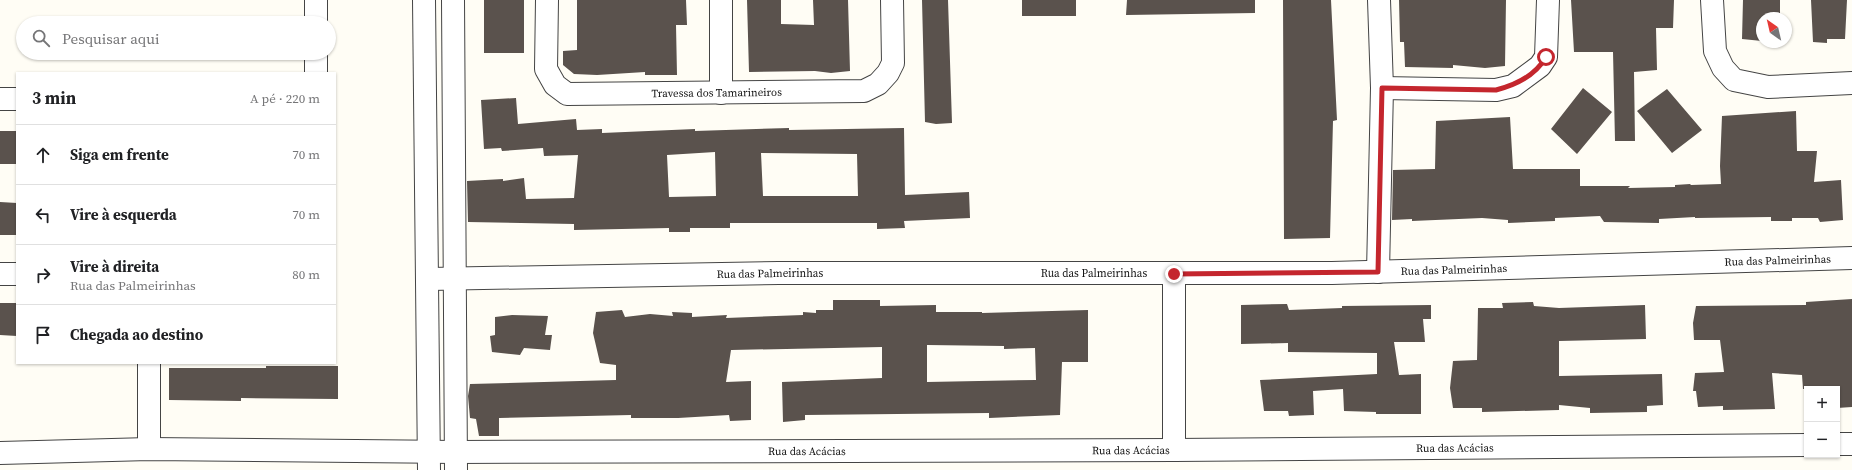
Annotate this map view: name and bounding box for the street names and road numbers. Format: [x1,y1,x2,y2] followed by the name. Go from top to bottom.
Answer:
[651,84,782,101] street label: Travessa dos Tamarineiros
[1724,251,1831,269] street label: Rua das Palmeirinhas
[1400,260,1508,279] street label: Rua das Palmeirinhas
[717,265,823,282] street label: Rua das Palmeirinhas
[1041,266,1147,281] street label: Rua das Palmeirinhas
[1416,440,1494,456] street label: Rua das Acácias
[768,443,846,459] street label: Rua das Acácias
[1092,443,1170,458] street label: Rua das Acácias

